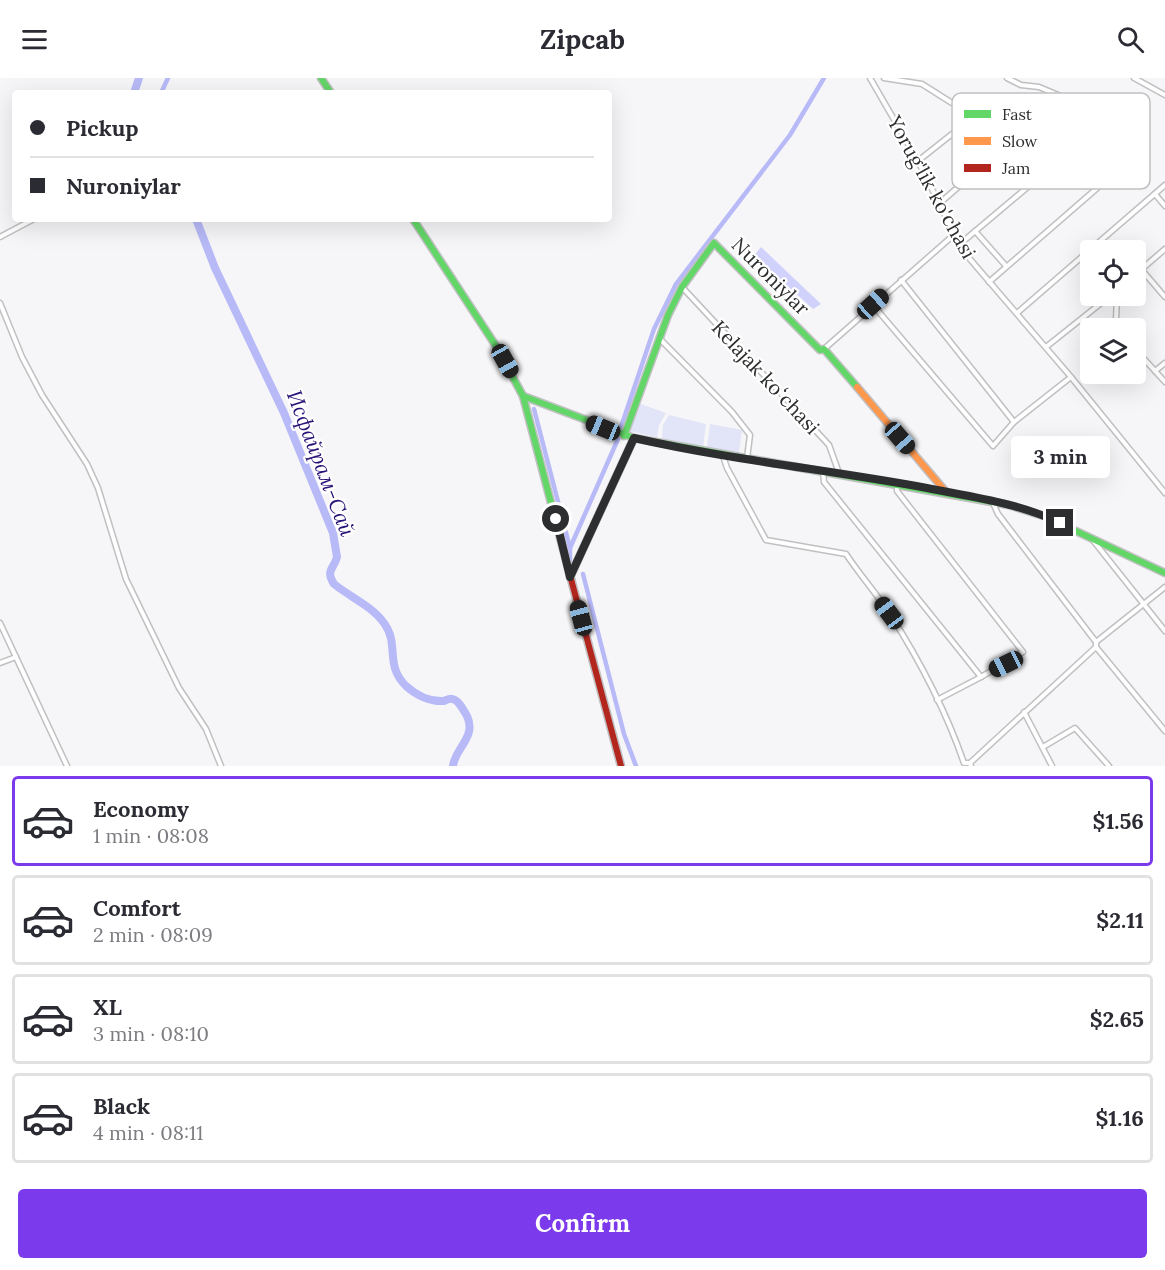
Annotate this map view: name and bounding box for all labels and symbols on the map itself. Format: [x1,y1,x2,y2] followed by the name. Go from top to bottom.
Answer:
[952,93,1150,189] legend
[1002,104,1033,124] text: Fast
[882,110,982,263] street label: Yorug'lik ko'chasi
[1002,131,1038,151] text: Slow
[1001,158,1030,178] text: Jam
[727,232,815,320] street label: Nuroniylar
[854,285,892,323] car
[707,315,825,439] street label: Kelajak koʻchasi
[488,341,522,381] car
[281,386,361,540] water label: Исфайрам-Сай
[583,413,623,443] car
[881,419,919,457] car
[1010,436,1110,478] callout: 3 min
[542,505,569,532] route start
[1046,509,1073,536] route end
[871,593,907,633] car
[568,598,594,638] car
[986,648,1026,680] car

